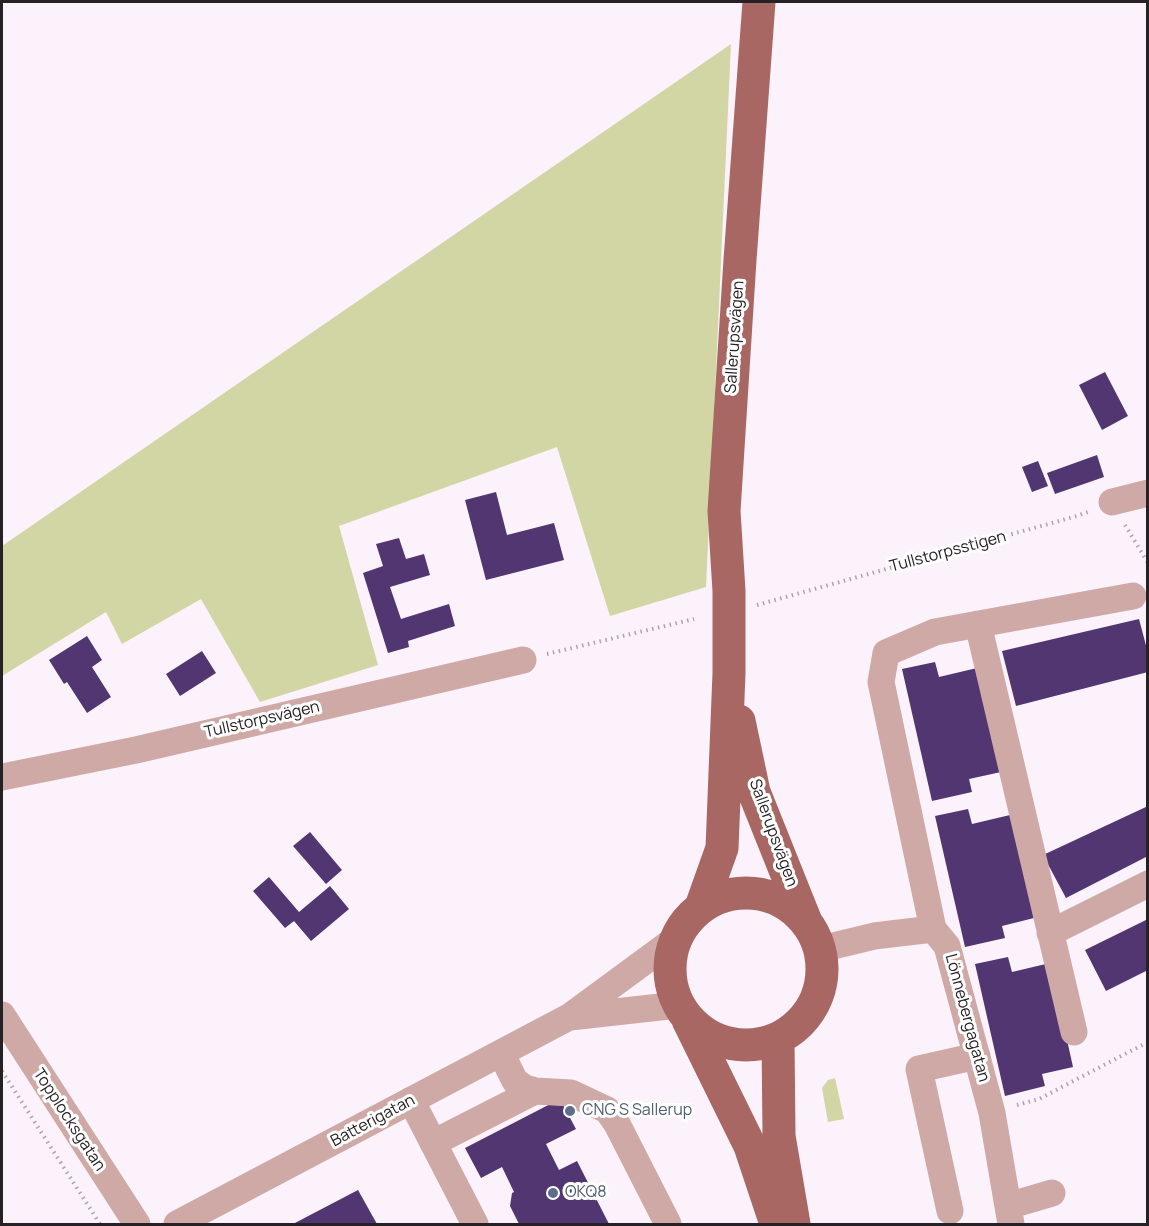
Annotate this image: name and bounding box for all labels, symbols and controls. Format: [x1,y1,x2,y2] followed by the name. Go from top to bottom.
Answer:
[721,280,749,394] street label: Sallerupsvägen
[888,527,1008,577] street label: Tullstorpsstigen
[203,697,321,743] street label: Tullstorpsvägen
[745,777,801,889] street label: Sallerupsvägen
[941,952,993,1084] street label: Lönnebergagatan
[29,1065,109,1175] street label: Topplocksgatan
[328,1091,418,1151] street label: Batterigatan
[582,1101,692,1121] place label: CNG S Sallerup
[563,1104,577,1118] marker: CNG S Sallerup
[565,1183,606,1203] place label: OKQ8
[546,1186,560,1200] marker: OKQ8

